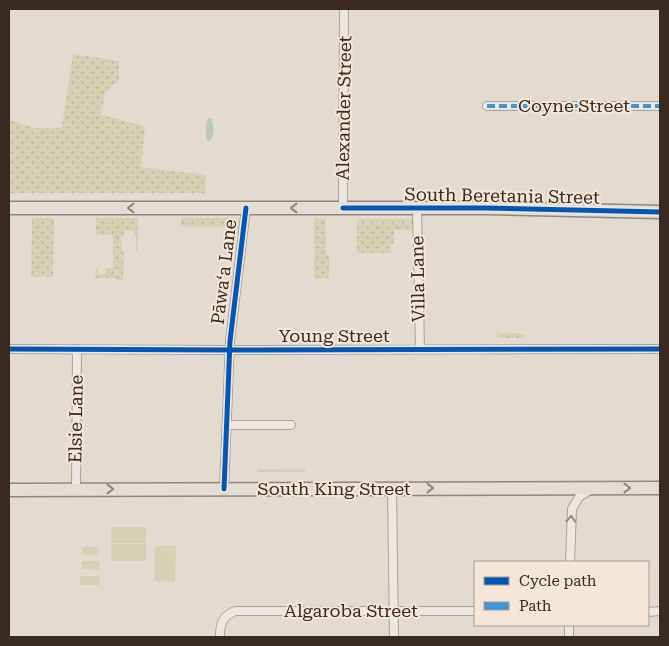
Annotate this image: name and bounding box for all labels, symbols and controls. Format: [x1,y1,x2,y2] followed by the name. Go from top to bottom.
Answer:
[332,35,355,181] street label: Alexander Street
[518,95,630,116] street label: Coyne Street
[404,183,600,208] street label: South Beretania Street
[127,203,135,213] one-way arrow
[290,203,298,213] one-way arrow
[207,218,240,326] street label: Pāwaʻa Lane
[406,236,429,322] street label: Villa Lane
[278,325,390,346] street label: Young Street
[64,375,87,463] street label: Elsie Lane
[257,478,411,499] street label: South King Street
[426,483,434,494] one-way arrow
[624,483,632,493] one-way arrow
[106,484,114,494] one-way arrow
[566,515,577,523] one-way arrow
[474,561,649,626] legend
[519,572,597,590] text: Cycle path
[519,597,552,615] text: Path
[284,600,418,621] street label: Algaroba Street

